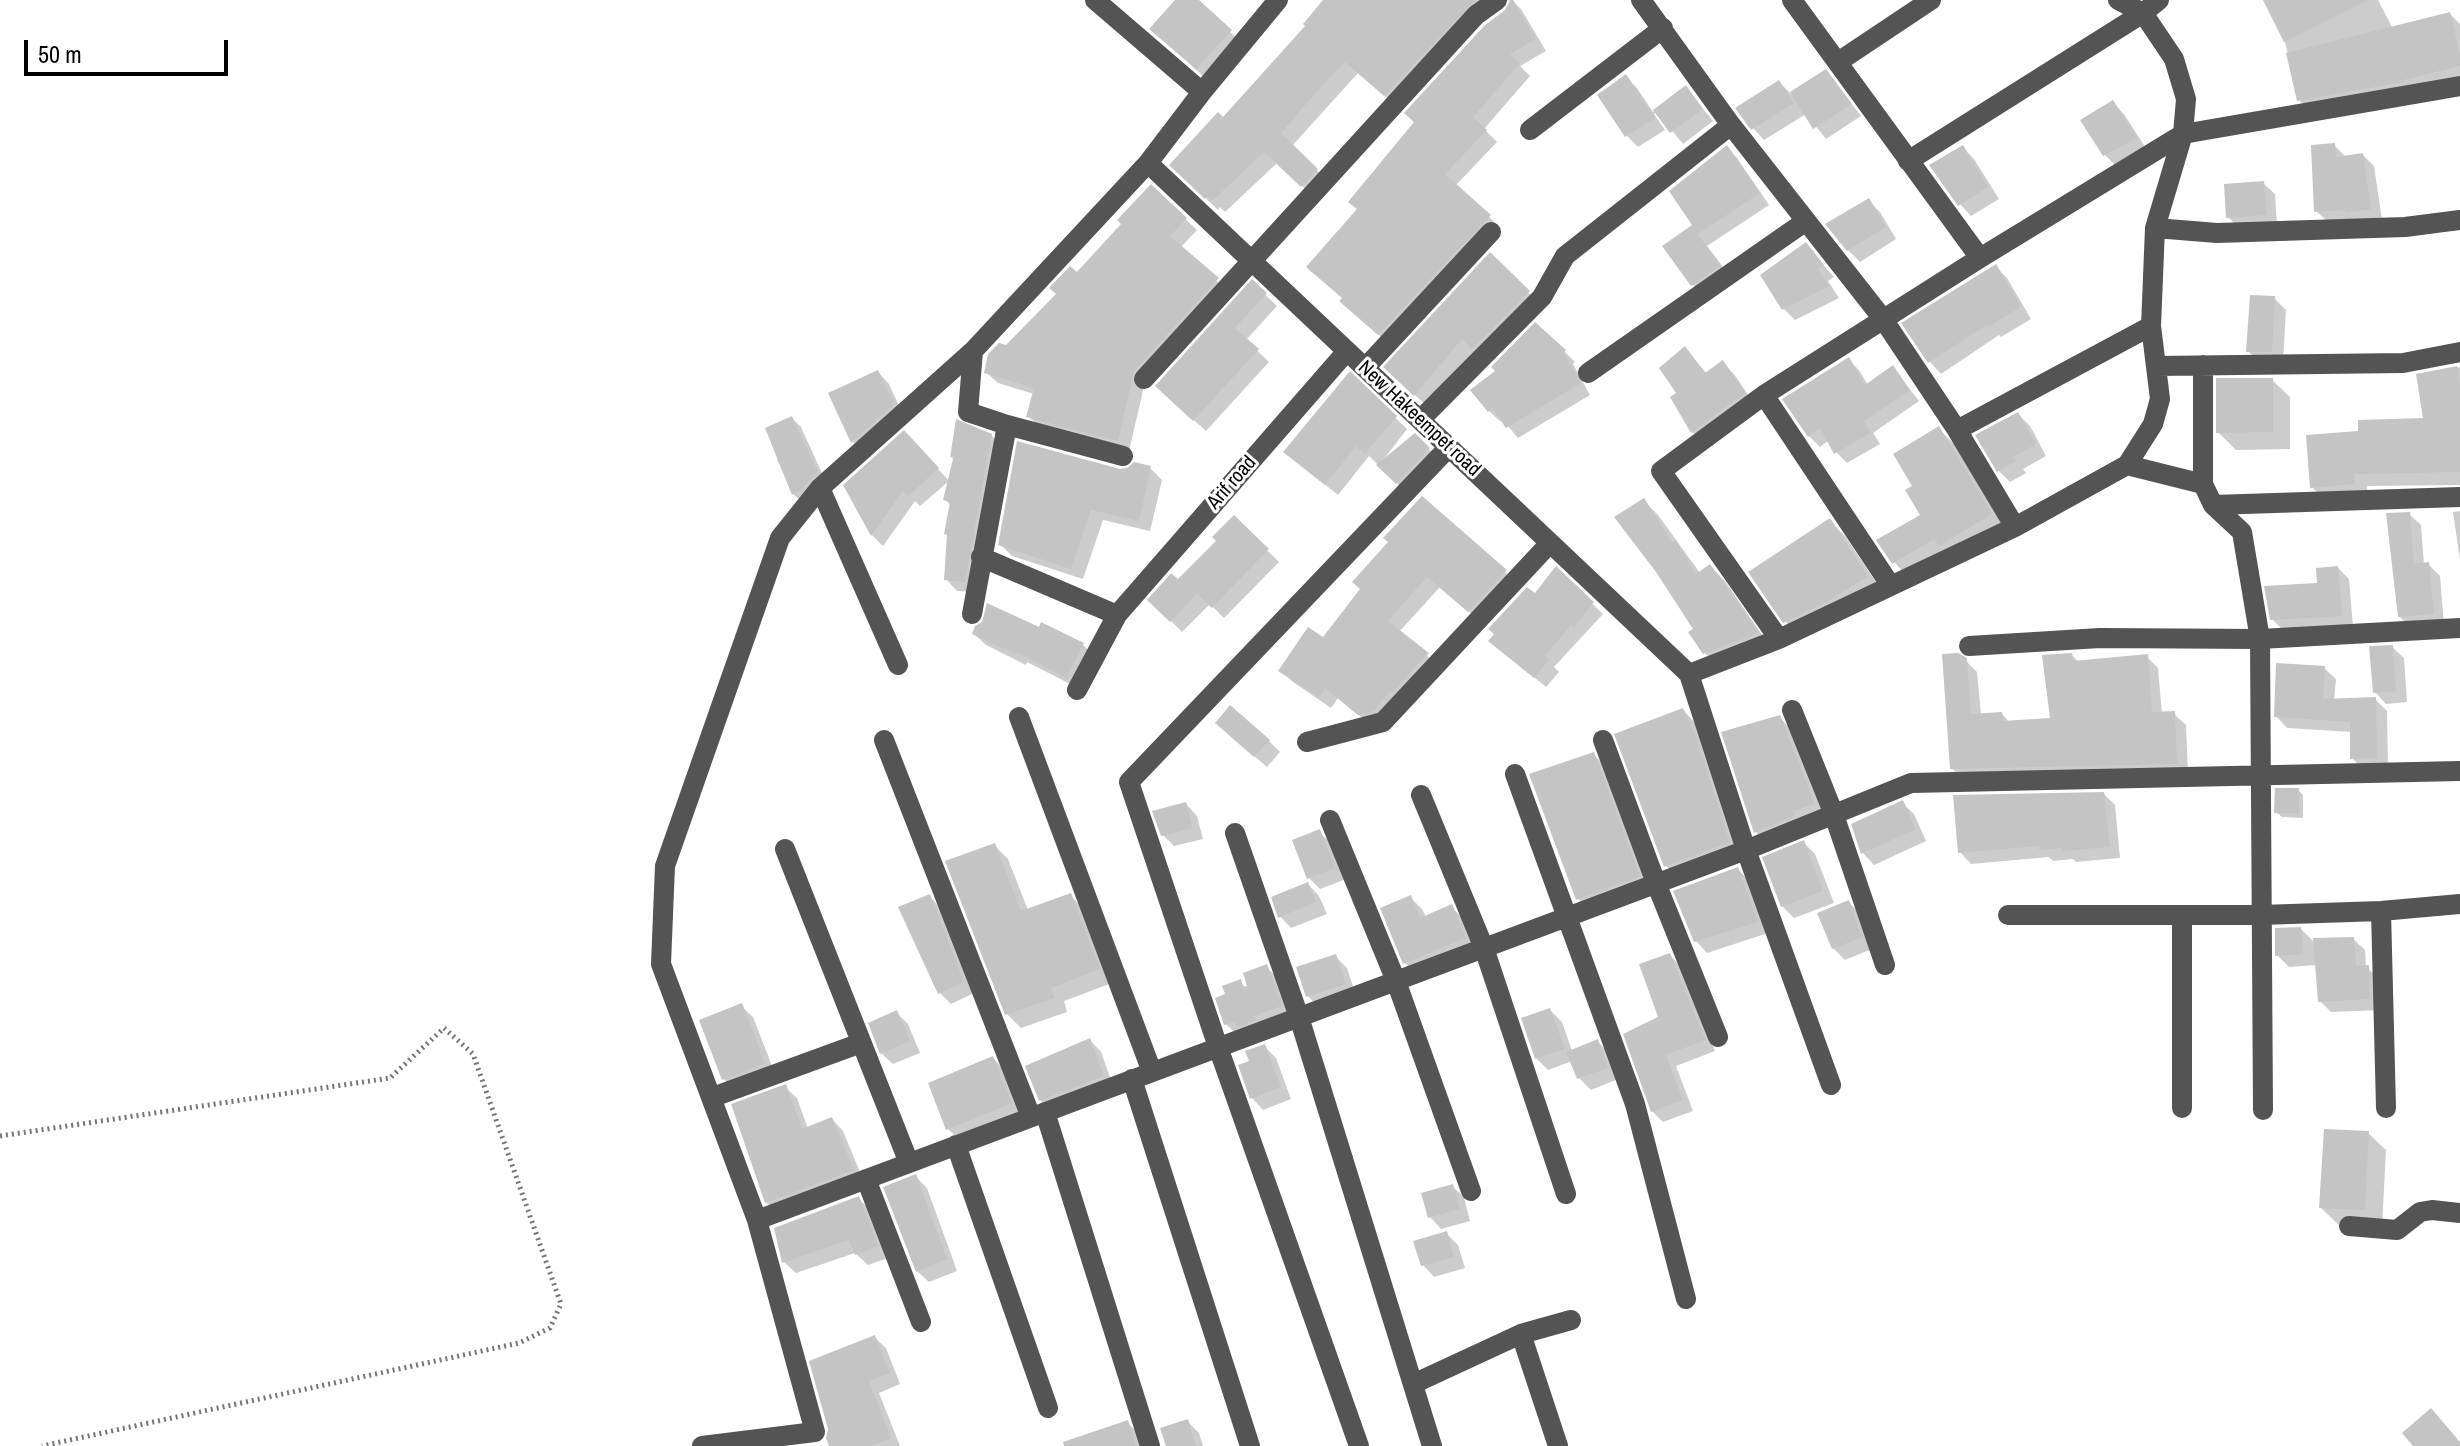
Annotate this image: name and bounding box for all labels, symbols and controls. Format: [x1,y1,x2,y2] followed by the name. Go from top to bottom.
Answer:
[28,24,232,74] scale bar
[38,38,82,70] text: 50 m
[1353,356,1485,482] street label: New Hakeempet road
[1202,451,1262,515] street label: Arif road

